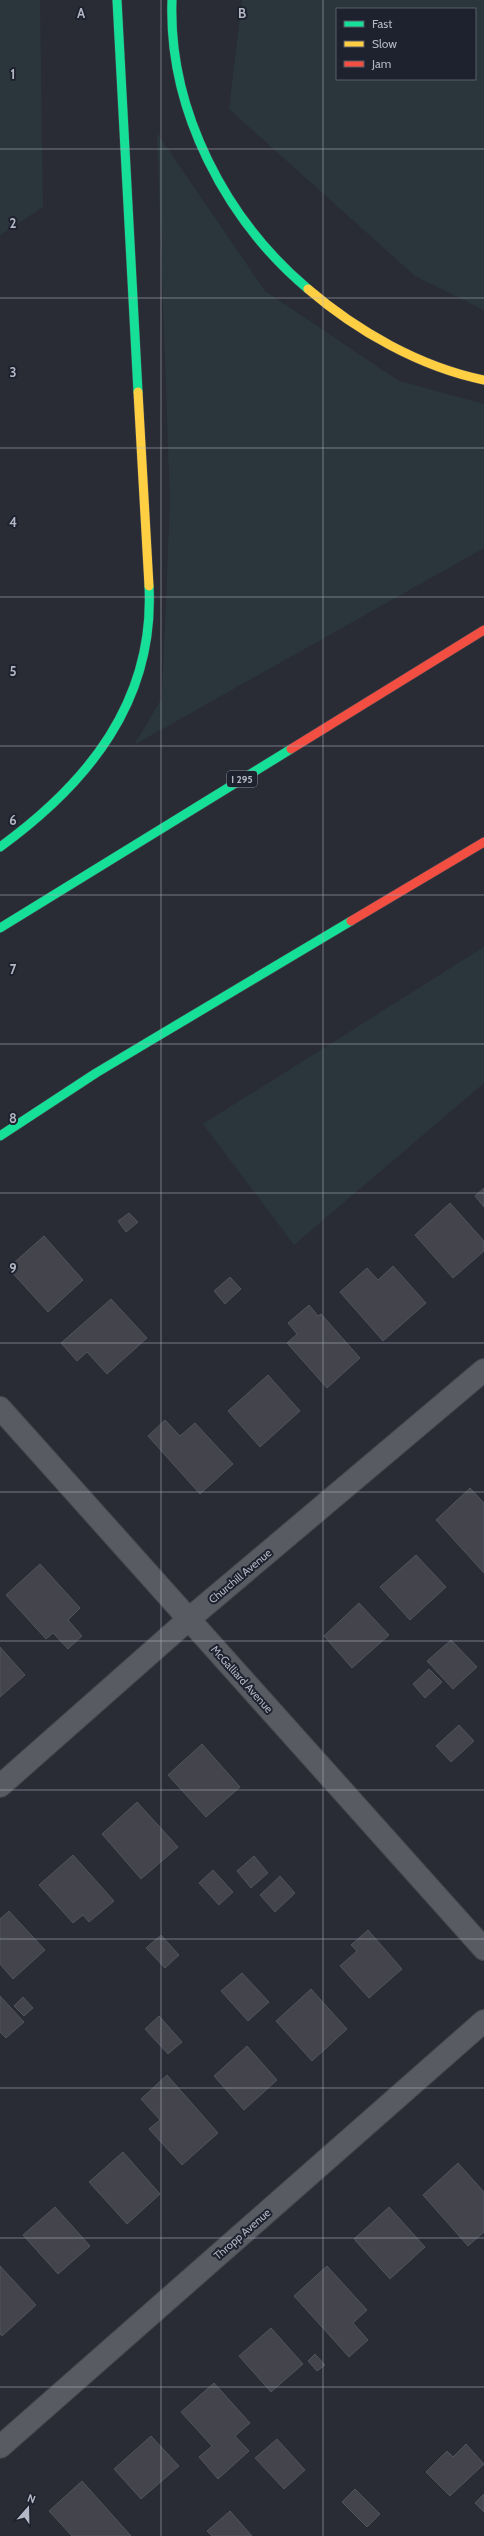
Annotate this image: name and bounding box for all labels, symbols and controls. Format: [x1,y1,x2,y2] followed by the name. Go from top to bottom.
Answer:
[77,5,86,21] text: A
[238,5,246,21] text: B
[336,8,476,80] legend
[372,16,392,31] text: Fast
[372,36,397,51] text: Slow
[371,56,391,71] text: Jam
[11,66,15,82] text: 1
[10,215,17,231] text: 2
[9,364,17,380] text: 3
[9,514,17,530] text: 4
[10,663,17,679] text: 5
[227,771,257,787] road number: I 295
[9,812,17,828] text: 6
[10,961,17,977] text: 7
[9,1110,17,1126] text: 8
[9,1260,17,1276] text: 9
[206,1545,275,1606] street label: Churchill Avenue
[208,1642,276,1716] street label: McGalliard Avenue
[211,2205,274,2262] street label: Thropp Avenue
[8,2488,48,2528] north arrow
[25,2491,37,2507] text: N

